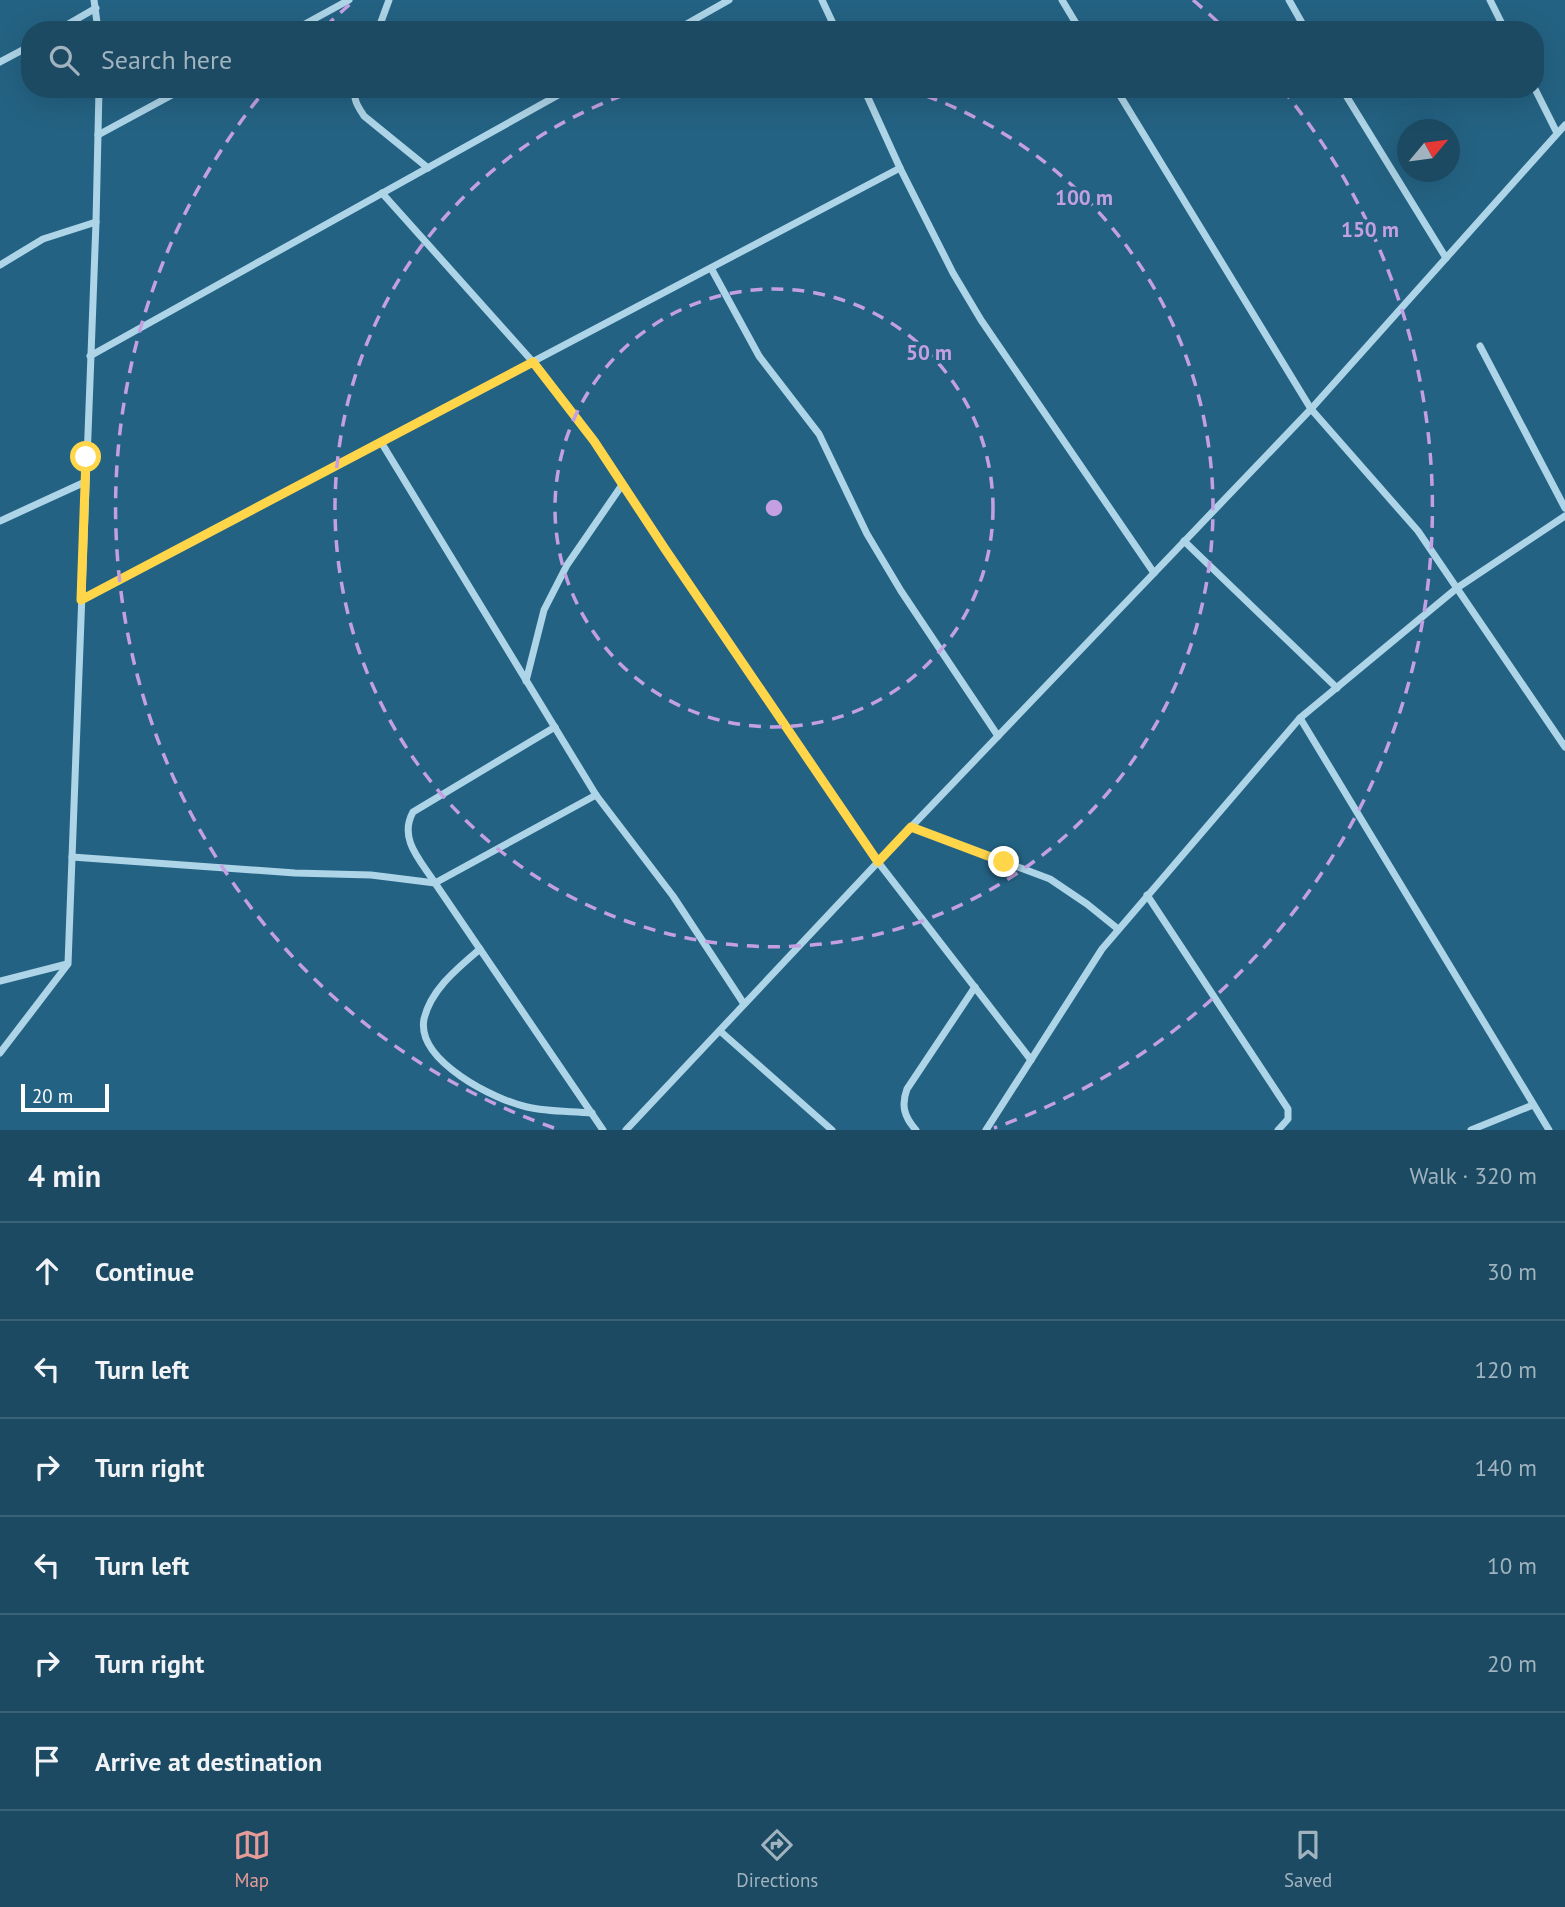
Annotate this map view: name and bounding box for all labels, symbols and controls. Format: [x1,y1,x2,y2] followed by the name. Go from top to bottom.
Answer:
[21,21,1544,98] search box
[45,41,83,79] icon: search
[101,43,232,76] text: Search here
[1397,119,1460,182] north arrow
[1055,184,1113,211] text: 100 m
[1341,216,1399,243] text: 150 m
[906,339,952,366] text: 50 m
[70,441,101,472] route start
[762,496,786,520] centre of rings
[988,846,1019,877] route end
[21,1081,108,1113] scale bar
[32,1084,73,1108] text: 20 m
[28,1156,101,1195] text: 4 min
[1410,1161,1537,1190] text: Walk · 320 m
[28,1252,66,1290] icon: ahead
[95,1255,194,1288] text: Continue
[1487,1257,1537,1286] text: 30 m
[28,1350,66,1388] icon: left
[95,1353,189,1386] text: Turn left
[1475,1355,1537,1384] text: 120 m
[28,1448,66,1486] icon: right
[95,1451,204,1484] text: Turn right
[1475,1453,1537,1482] text: 140 m
[28,1546,66,1584] icon: left
[95,1549,189,1582] text: Turn left
[1487,1551,1537,1580] text: 10 m
[28,1644,66,1682] icon: right
[95,1647,204,1680] text: Turn right
[1487,1649,1537,1678] text: 20 m
[28,1742,66,1780] icon: arrive
[95,1745,322,1778] text: Arrive at destination
[233,1826,271,1892] tab: Map
[736,1826,818,1892] tab: Directions
[1284,1826,1332,1892] tab: Saved

